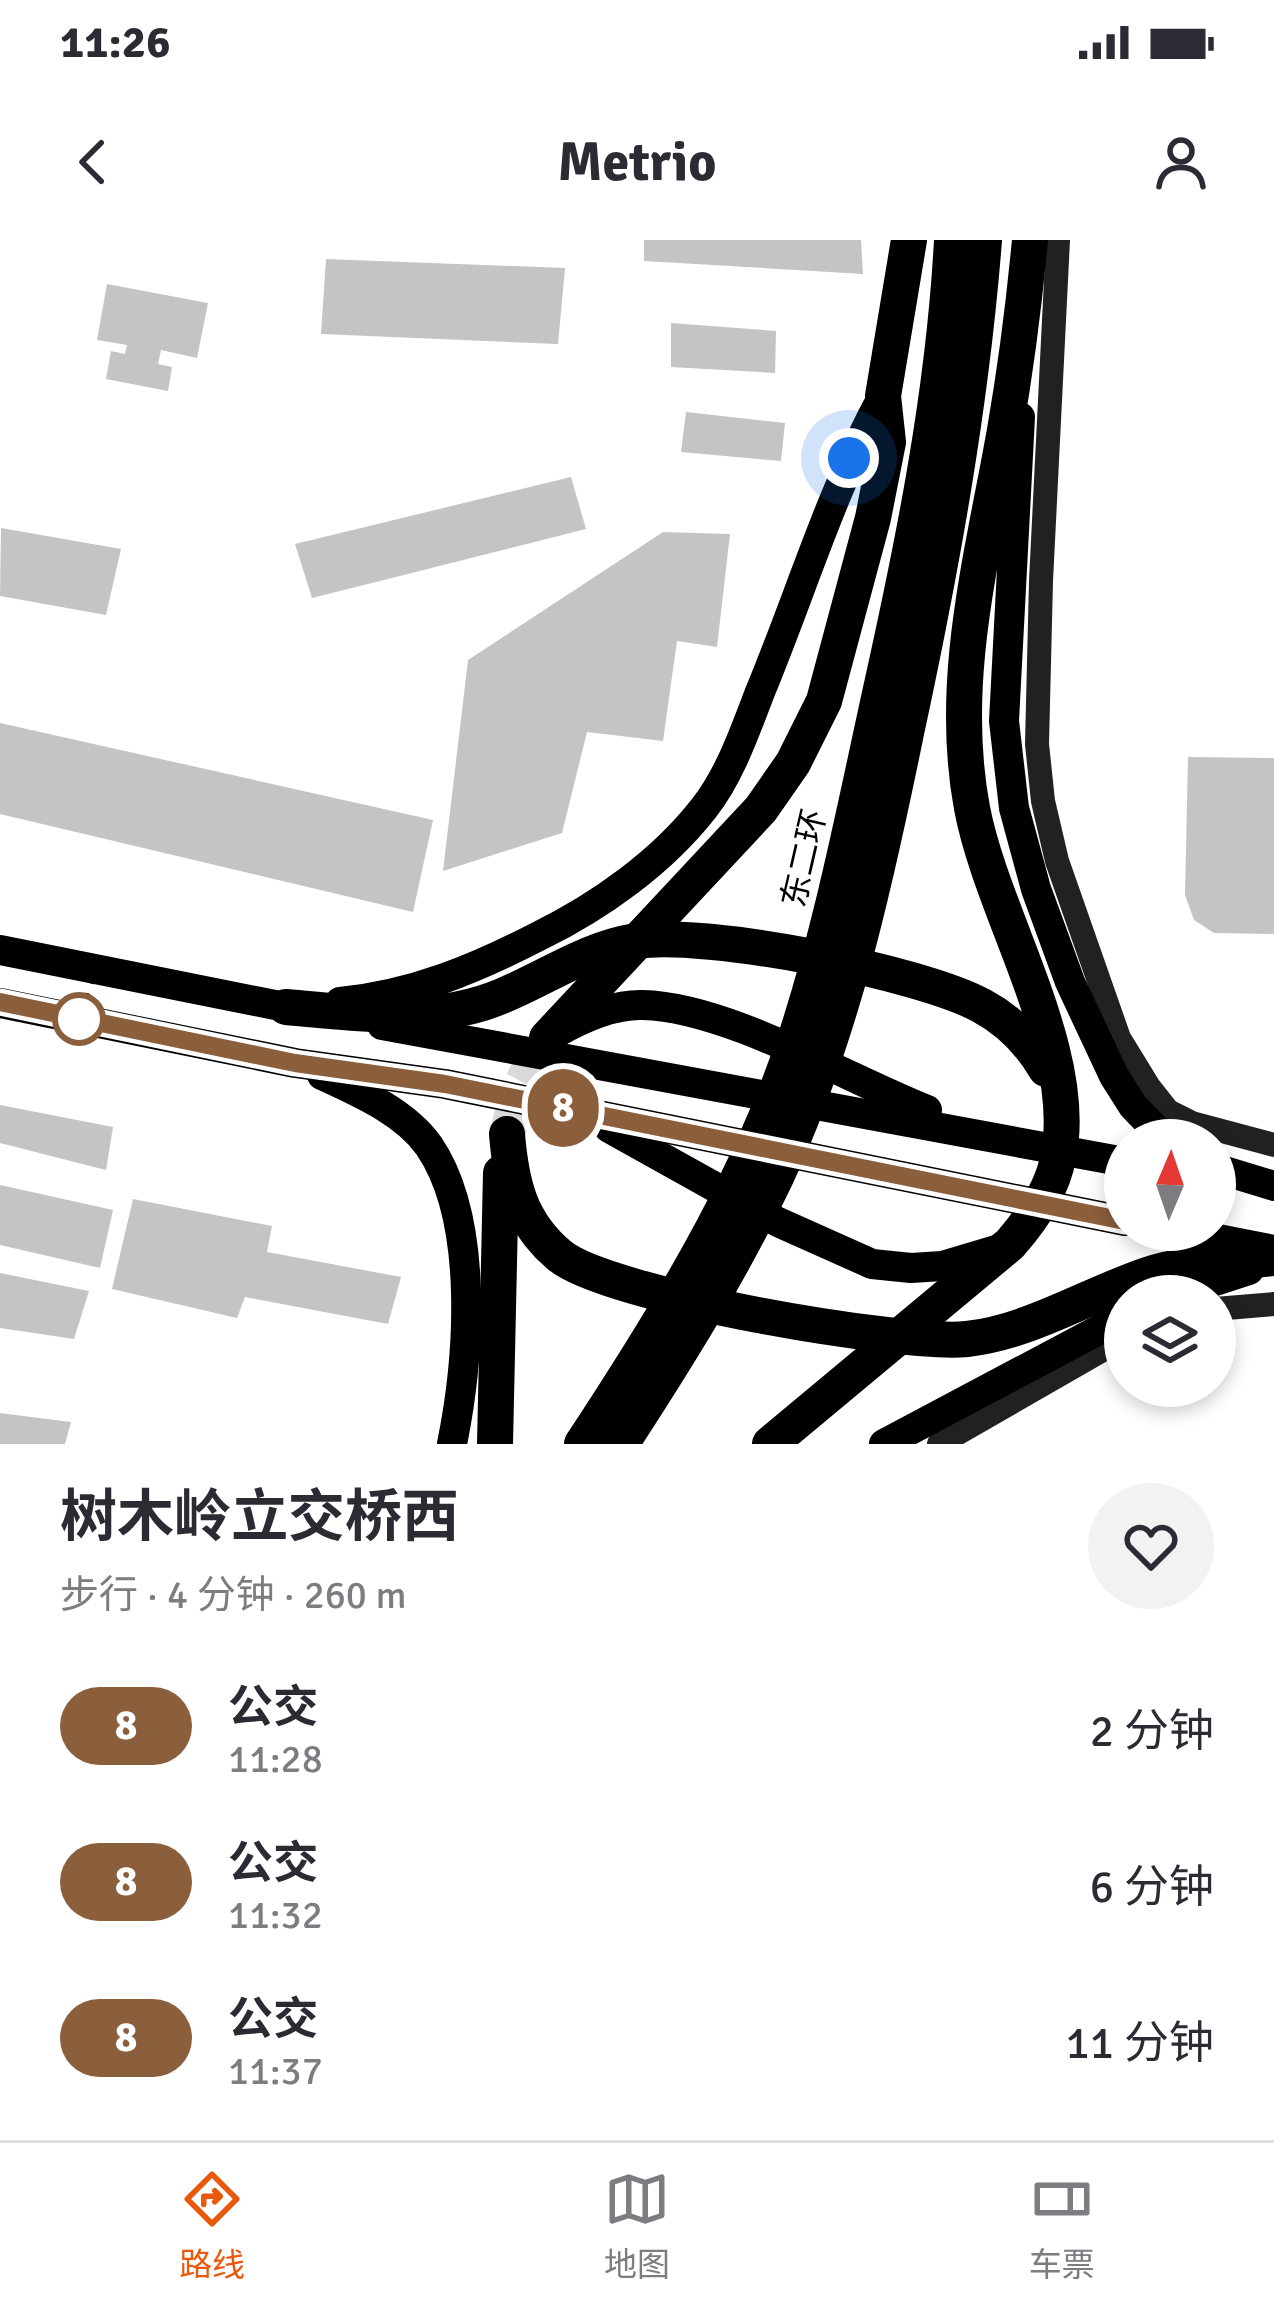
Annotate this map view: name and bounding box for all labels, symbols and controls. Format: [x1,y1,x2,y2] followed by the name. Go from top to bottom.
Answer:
[60,15,170,70] text: 11:26
[60,129,126,195] icon: back
[558,129,716,196] text: Metrio
[1148,129,1214,195] icon: person
[819,428,879,488] your location
[773,805,836,911] street label: 东二环
[54,994,104,1044] unlabelled marker
[524,1069,602,1147] line badge: 8
[552,1082,574,1133] text: 8
[1104,1119,1236,1251] north arrow
[1104,1119,1236,1407] map controls
[1104,1275,1236,1407] button: layers
[60,1482,459,1553] text: 树木岭立交桥西
[1088,1483,1214,1609] button: heart
[60,1571,407,1619] text: 步行 · 4 分钟 · 260 m
[228,1680,318,1735] text: 公交
[115,1700,137,1751] text: 8
[1090,1704,1214,1759] text: 2 分钟
[228,1735,323,1783] text: 11:28
[228,1836,318,1891] text: 公交
[115,1856,137,1907] text: 8
[1090,1860,1214,1915] text: 6 分钟
[228,1891,323,1939] text: 11:32
[228,1992,318,2047] text: 公交
[115,2012,137,2063] text: 8
[1065,2016,1214,2071] text: 11 分钟
[228,2047,323,2095] text: 11:37
[179,2166,245,2286] tab: 路线
[604,2166,670,2286] tab: 地图
[1029,2166,1095,2286] tab: 车票

